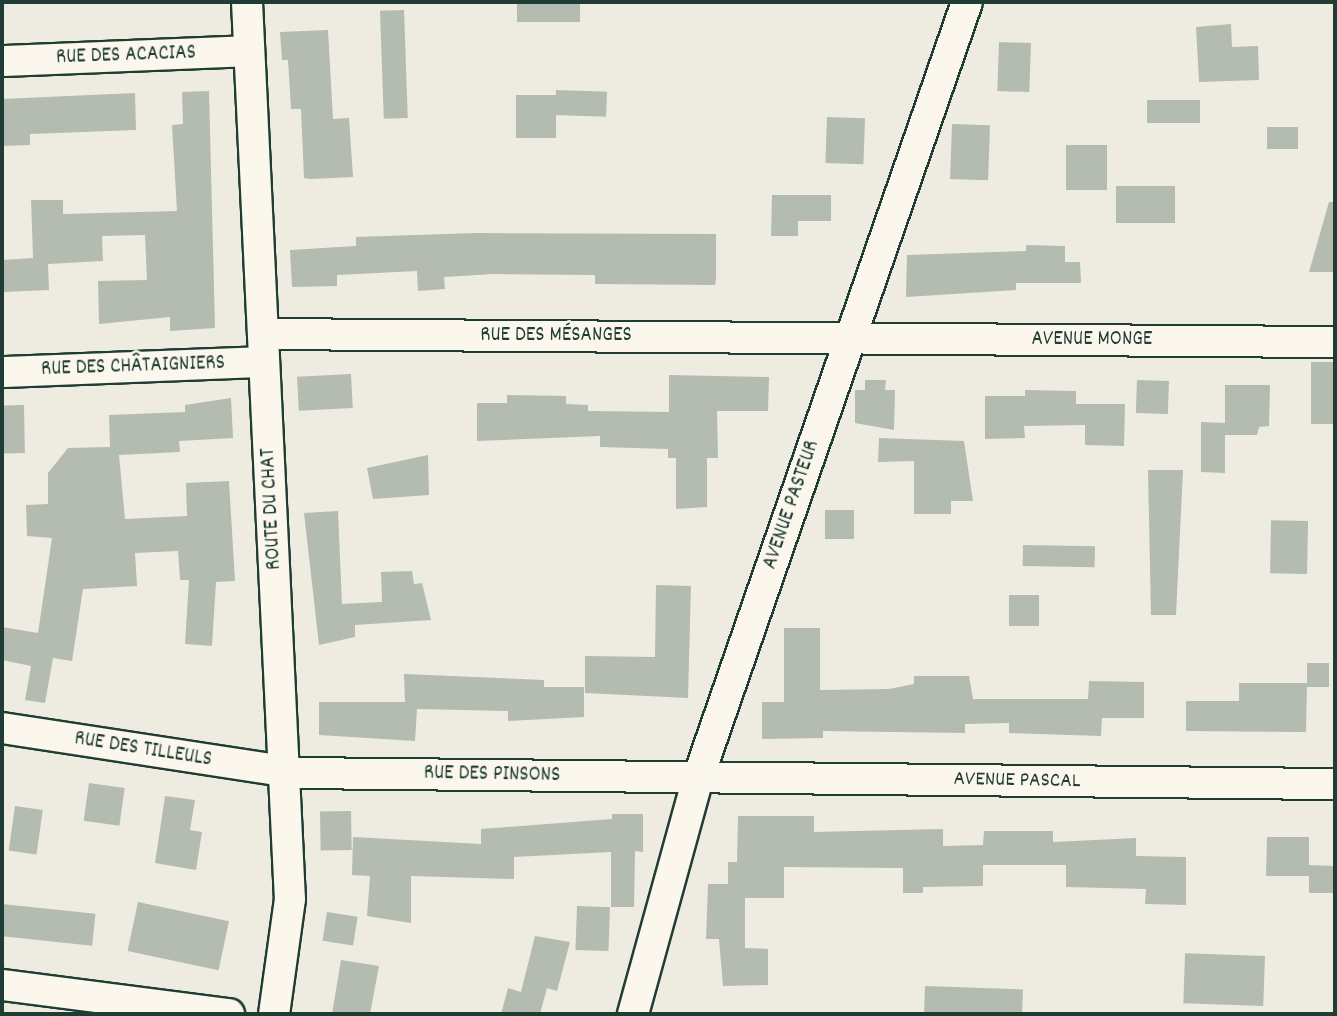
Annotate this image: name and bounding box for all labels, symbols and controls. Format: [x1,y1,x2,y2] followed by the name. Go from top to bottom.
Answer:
[56,41,196,71] street label: RUE DES ACACIAS
[480,323,632,349] street label: RUE DES MÉSANGES
[1032,327,1152,353] street label: AVENUE MONGE
[41,351,225,383] street label: RUE DES CHÂTAIGNIERS
[758,437,826,573] street label: AVENUE PASTEUR
[256,447,288,571] street label: ROUTE DU CHAT
[73,727,213,773] street label: RUE DES TILLEULS
[424,761,560,789] street label: RUE DES PINSONS
[953,767,1081,795] street label: AVENUE PASCAL

